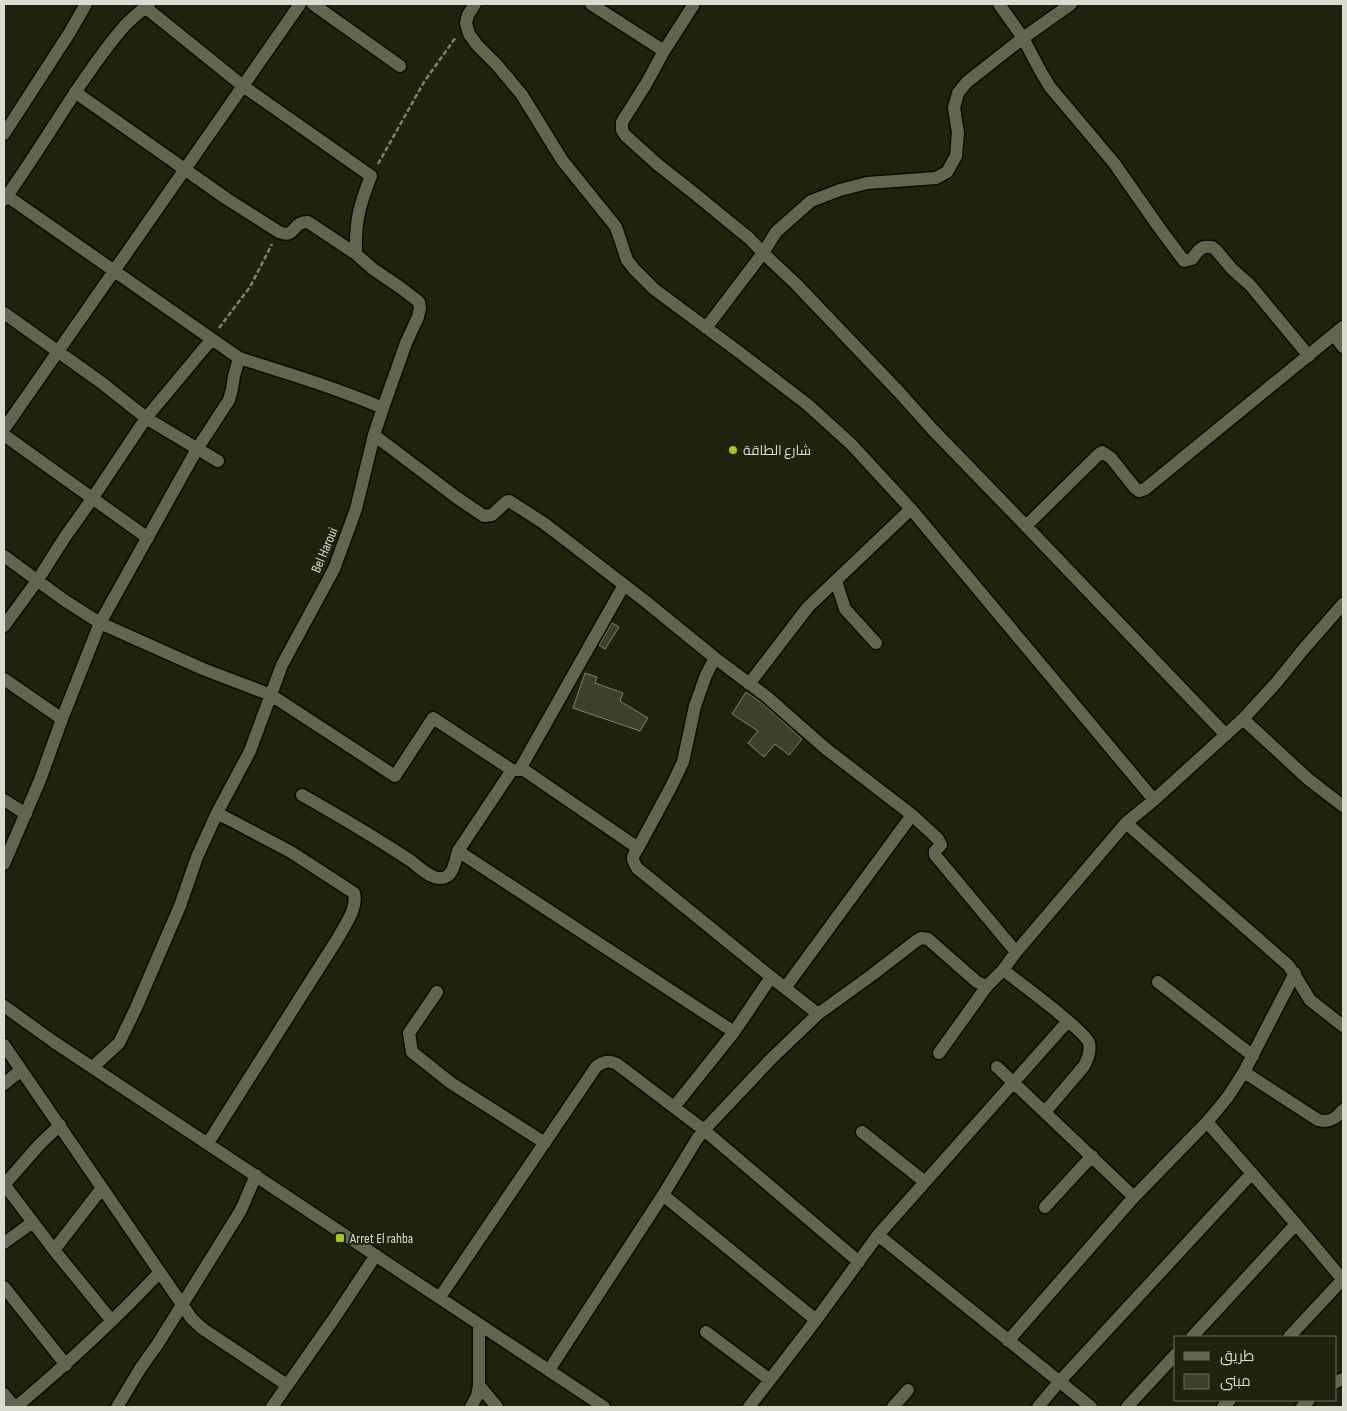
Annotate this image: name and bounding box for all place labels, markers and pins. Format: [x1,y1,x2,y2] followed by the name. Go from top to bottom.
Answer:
[743,442,811,459] place label: شارع الطاقة
[727,444,739,456] marker: شارع الطاقة
[349,1230,413,1247] place label: Arret El rahba
[334,1232,346,1244] marker: Arret El rahba

